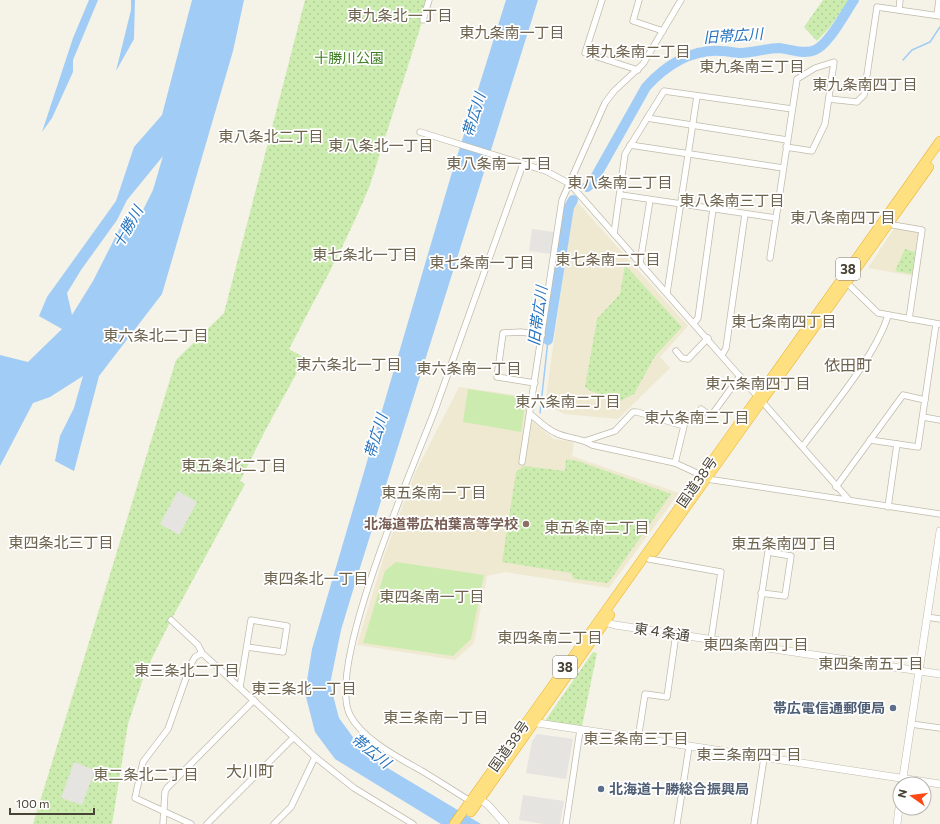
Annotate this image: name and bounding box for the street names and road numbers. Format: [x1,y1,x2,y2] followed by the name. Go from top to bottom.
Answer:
[836,258,860,280] road number: 38
[673,453,720,511] street label: 国道38号
[633,619,691,644] street label: 東４条通
[553,656,577,678] road number: 38
[485,717,532,775] street label: 国道38号

